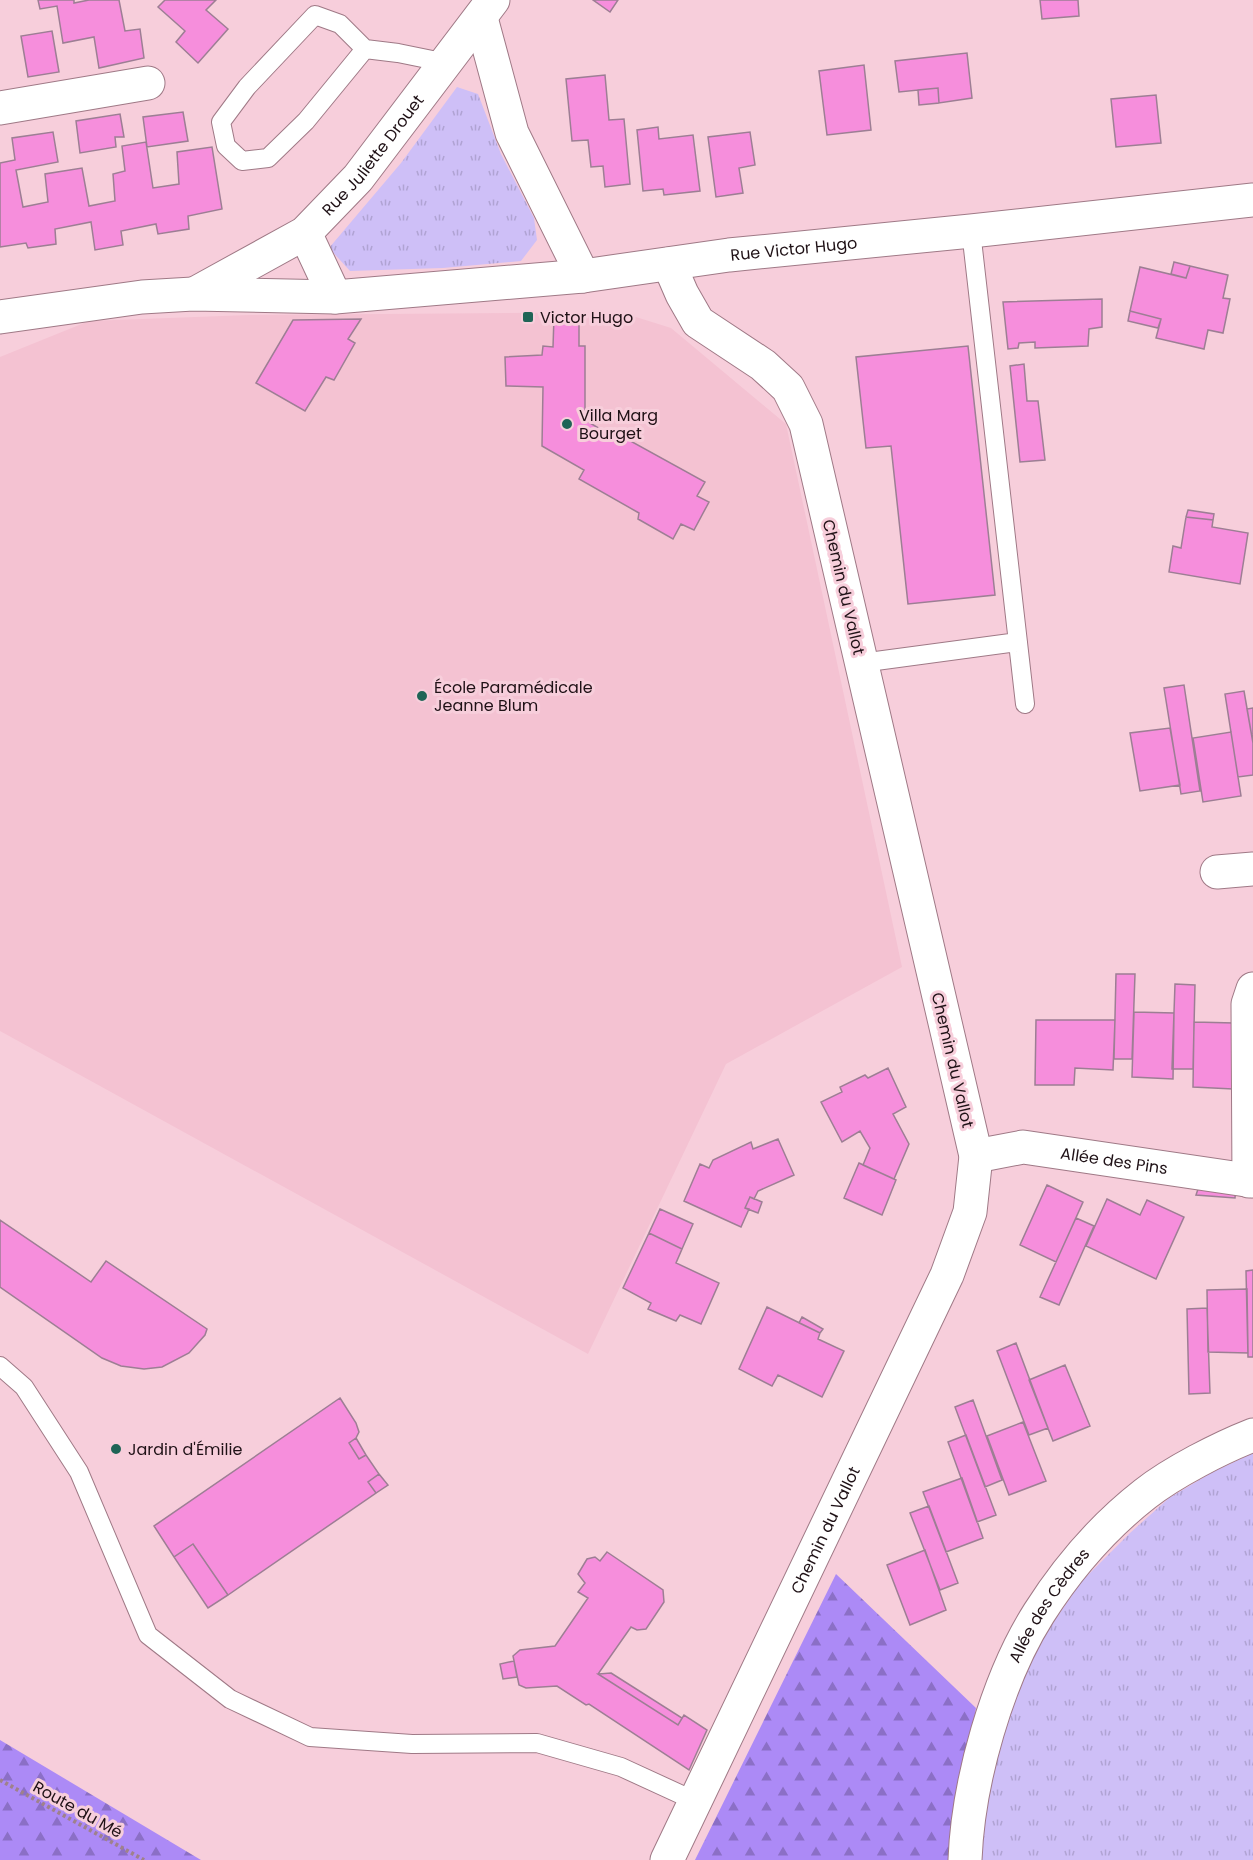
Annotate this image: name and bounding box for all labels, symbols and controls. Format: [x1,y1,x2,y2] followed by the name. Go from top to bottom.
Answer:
[317,90,429,221] street label: Rue Juliette Drouet
[729,231,858,267] street label: Rue Victor Hugo
[540,306,633,329] place label: Victor Hugo
[521,310,535,324] marker: Victor Hugo
[579,404,658,445] place label: Villa Marg Bourget
[560,417,574,431] marker: Villa Marg Bourget
[817,517,870,657] street label: Chemin du Vallot
[434,676,593,717] place label: École Paramédicale Jeanne Blum
[415,689,429,703] marker: École Paramédicale Jeanne Blum
[926,990,979,1130] street label: Chemin du Vallot
[1059,1142,1169,1180] street label: Allée des Pins
[128,1438,242,1461] place label: Jardin d'Émilie
[109,1442,123,1456] marker: Jardin d'Émilie
[785,1463,866,1597] street label: Chemin du Vallot
[1003,1543,1095,1666] street label: Allée des Cèdres
[29,1775,127,1844] street label: Route du Mé

